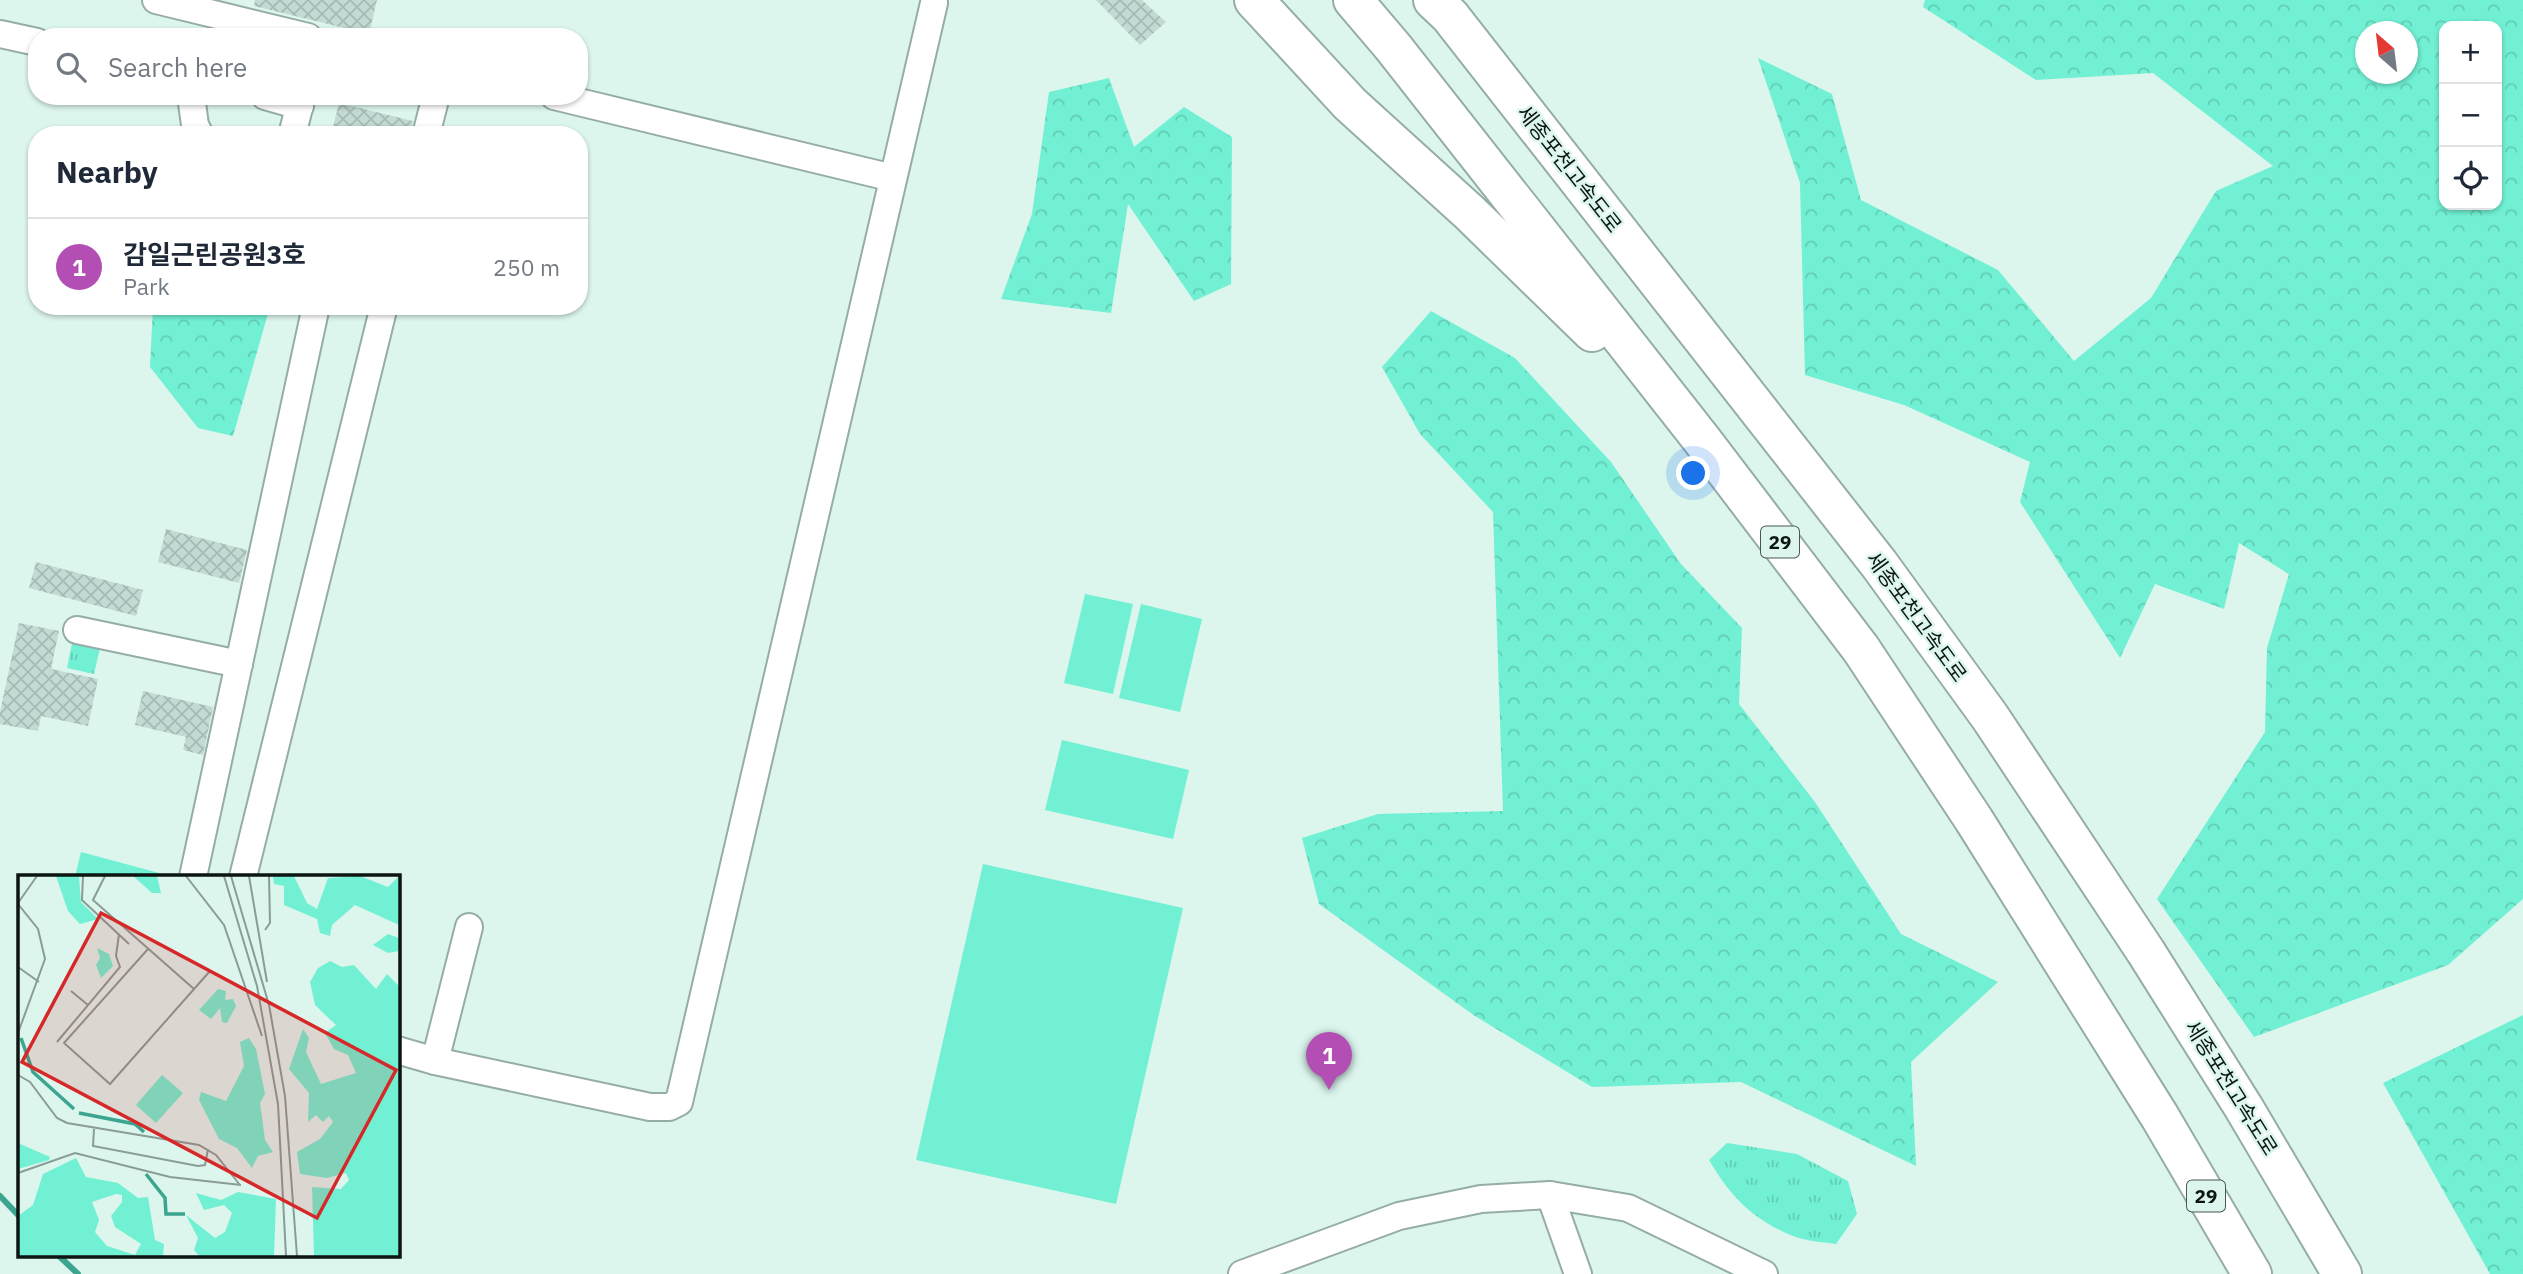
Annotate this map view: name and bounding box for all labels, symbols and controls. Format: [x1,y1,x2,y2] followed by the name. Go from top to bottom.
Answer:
[2355,21,2418,84] north arrow
[2439,21,2502,210] map controls
[2439,21,2502,84] button: +
[28,28,588,105] search box
[52,48,90,86] icon: search
[108,50,247,84] text: Search here
[2439,84,2502,147] button: −
[1511,99,1628,238] street label: 세종포천고속도로
[2439,147,2502,210] button: locate
[56,152,158,191] text: Nearby
[123,237,306,271] text: 감일근린공원3호
[72,252,86,282] text: 1
[493,252,560,282] text: 250 m
[123,271,170,301] text: Park
[1676,456,1710,490] your location
[1761,526,1799,558] road number: 29
[1860,546,1974,687] street label: 세종포천고속도로
[18,875,399,1256] inset map
[2179,1015,2285,1160] street label: 세종포천고속도로
[1306,1032,1352,1090] pin: 1
[2187,1180,2225,1212] road number: 29

